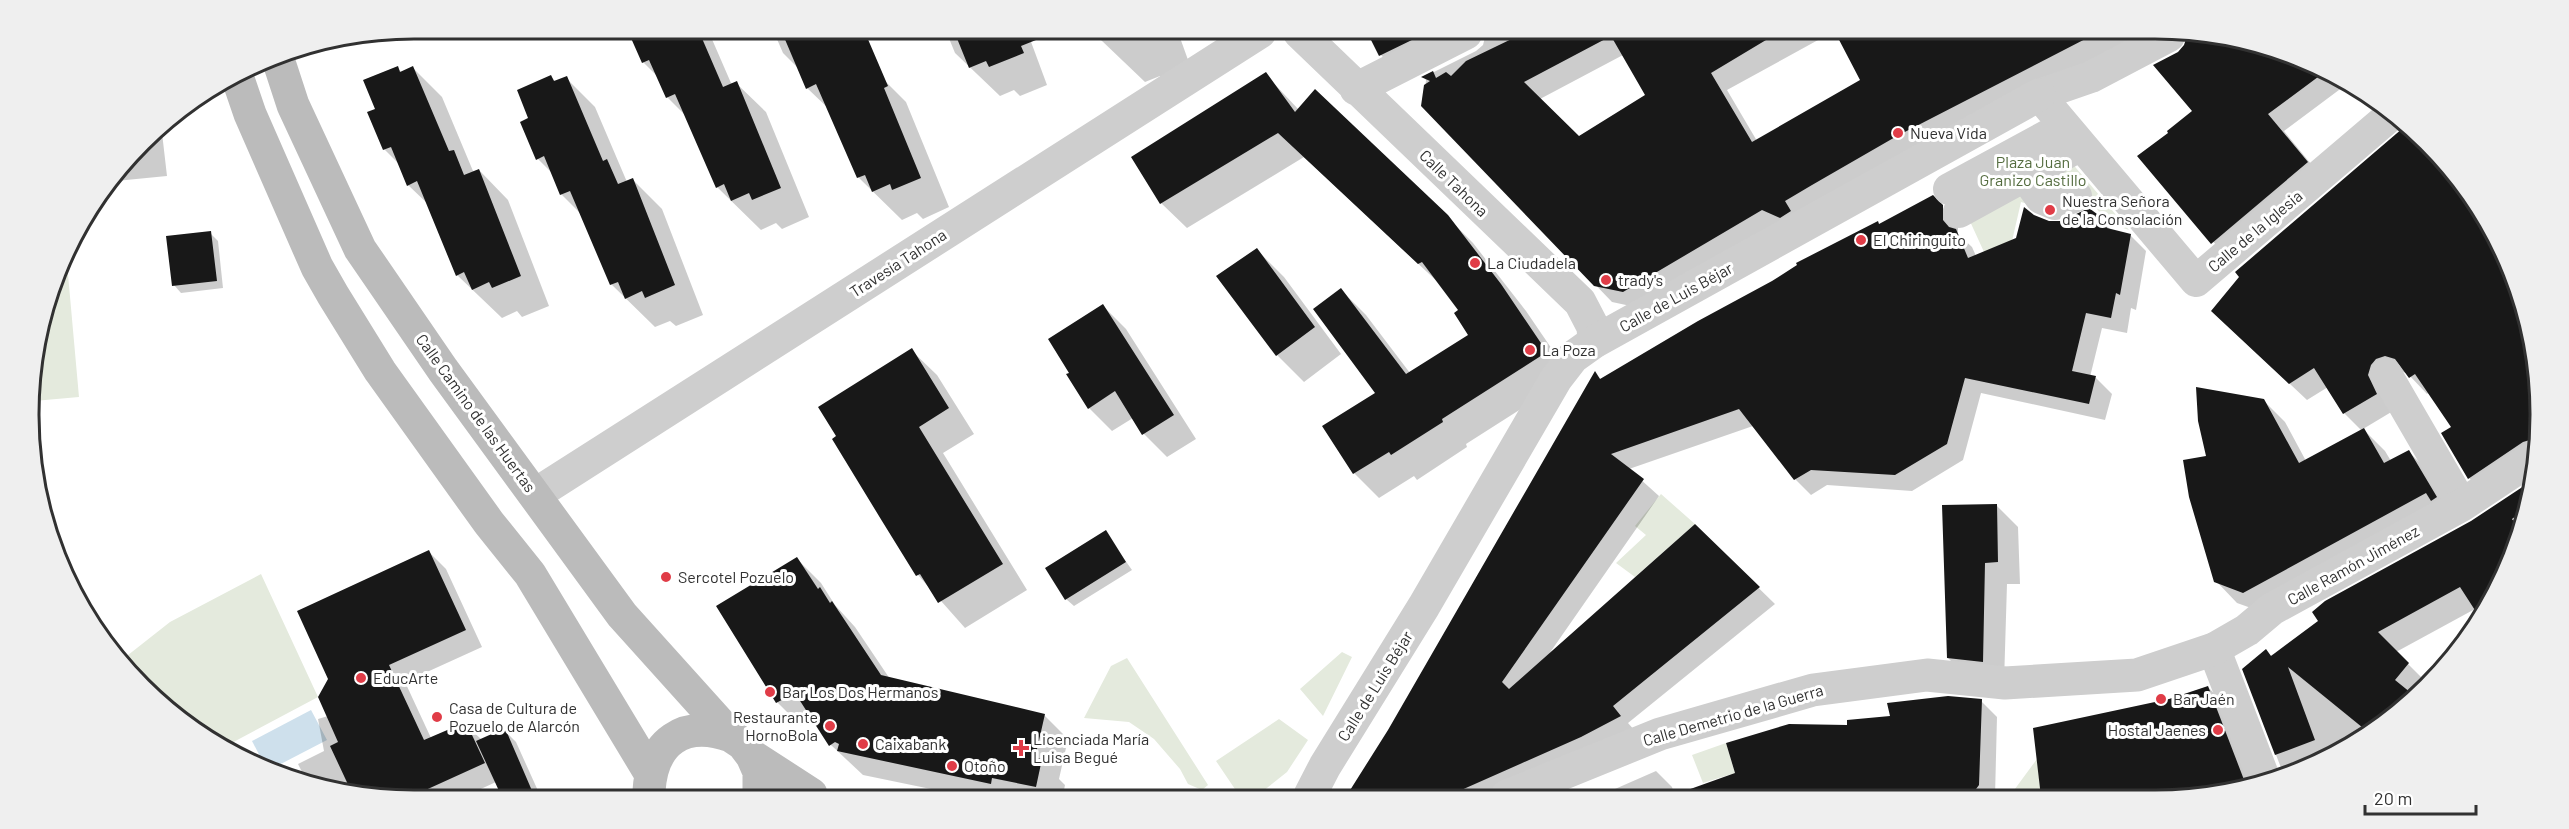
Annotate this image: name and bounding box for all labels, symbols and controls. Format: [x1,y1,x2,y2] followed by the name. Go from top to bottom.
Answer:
[1910,123,1987,142] place label: Nueva Vida
[1891,126,1905,140] marker: Nueva Vida
[1416,145,1493,220] street label: Calle Tahona
[1980,152,2086,189] park label: Plaza Juan Granizo Castillo
[2204,186,2306,276] street label: Calle de la Iglesia
[2062,191,2182,228] place label: Nuestra Señora de la Consolación
[2043,203,2057,217] marker: Nuestra Señora de la Consolación
[846,224,950,301] street label: Travesía Tahona
[1873,230,1966,249] place label: El Chiringuito
[1854,233,1868,247] marker: El Chiringuito
[1487,253,1576,272] place label: La Ciudadela
[1468,256,1482,270] marker: La Ciudadela
[1616,258,1736,336] street label: Calle de Luis Béjar
[1618,270,1663,289] place label: trady's
[1599,273,1613,287] marker: trady's
[413,330,540,496] street label: Calle Camino de las Huertas
[1542,340,1596,359] place label: La Poza
[1523,343,1537,357] marker: La Poza
[2284,521,2422,609] street label: Calle Ramón Jiménez
[678,567,794,586] place label: Sercotel Pozuelo
[659,570,673,584] marker: Sercotel Pozuelo
[1333,627,1416,744] street label: Calle de Luis Béjar
[373,668,438,687] place label: EducArte
[354,671,368,685] marker: EducArte
[1641,680,1825,749] street label: Calle Demetrio de la Guerra
[782,682,939,701] place label: Bar Los Dos Hermanos
[763,685,777,699] marker: Bar Los Dos Hermanos
[2173,689,2235,708] place label: Bar Jaén
[2154,692,2168,706] marker: Bar Jaén
[449,698,580,735] place label: Casa de Cultura de Pozuelo de Alarcón
[733,707,818,744] place label: Restaurante HornoBola
[430,710,444,724] marker: Casa de Cultura de Pozuelo de Alarcón
[823,719,837,733] marker: Restaurante HornoBola
[2108,720,2206,739] place label: Hostal Jaenes
[2211,723,2225,737] marker: Hostal Jaenes
[1033,729,1149,766] place label: Licenciada María Luisa Begué
[875,734,946,753] place label: Caixabank
[856,737,870,751] marker: Caixabank
[1014,741,1028,755] marker: Licenciada María Luisa Begué
[964,756,1006,775] place label: Otoño
[945,759,959,773] marker: Otoño
[2365,778,2476,816] scale bar
[2374,787,2412,809] text: 20 m

